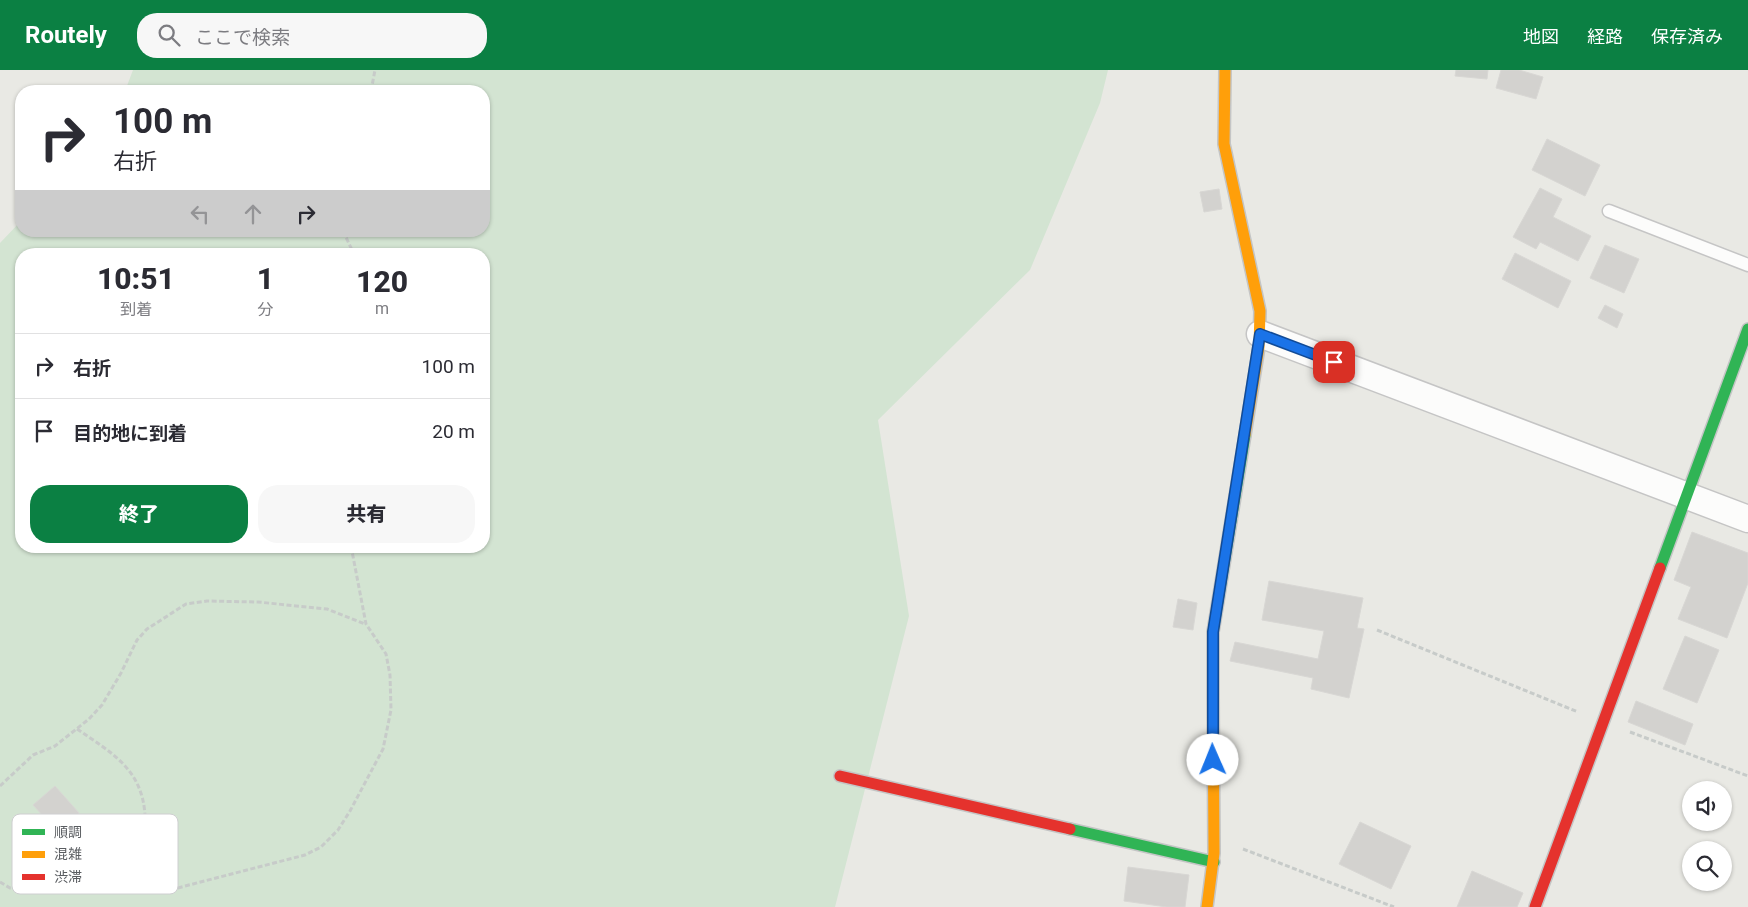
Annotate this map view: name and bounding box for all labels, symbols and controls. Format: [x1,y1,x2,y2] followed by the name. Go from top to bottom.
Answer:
[137,13,487,58] search box
[25,21,107,49] text: Routely
[155,21,183,49] icon: search
[195,26,290,49] text: ここで検索
[1523,26,1559,47] text: 地図
[1587,26,1623,47] text: 経路
[1651,26,1723,47] text: 保存済み
[113,101,212,142] text: 100 m
[30,105,95,170] icon: right
[113,149,157,174] text: 右折
[186,200,214,228] icon: left
[239,200,267,228] icon: ahead
[292,200,320,228] icon: right
[97,261,175,296] text: 10:51
[257,261,274,296] text: 1
[356,264,408,299] text: 120
[375,299,389,318] text: m
[120,300,152,319] text: 到着
[257,300,274,319] text: 分
[1313,341,1355,383] pin
[1320,348,1348,376] icon: arrive
[30,352,58,380] icon: right
[422,355,475,378] text: 100 m
[73,357,111,380] text: 右折
[30,417,58,445] icon: arrive
[432,420,475,443] text: 20 m
[73,422,187,445] text: 目的地に到着
[30,485,248,543] button: 終了
[258,485,475,543] button: 共有
[1186,733,1238,785] position arrow
[1682,781,1732,891] map controls
[1682,781,1732,831] button: sound
[12,814,178,894] legend
[54,824,82,840] text: 順調
[1682,841,1732,891] button: search
[54,846,82,862] text: 混雑
[54,869,82,885] text: 渋滞

